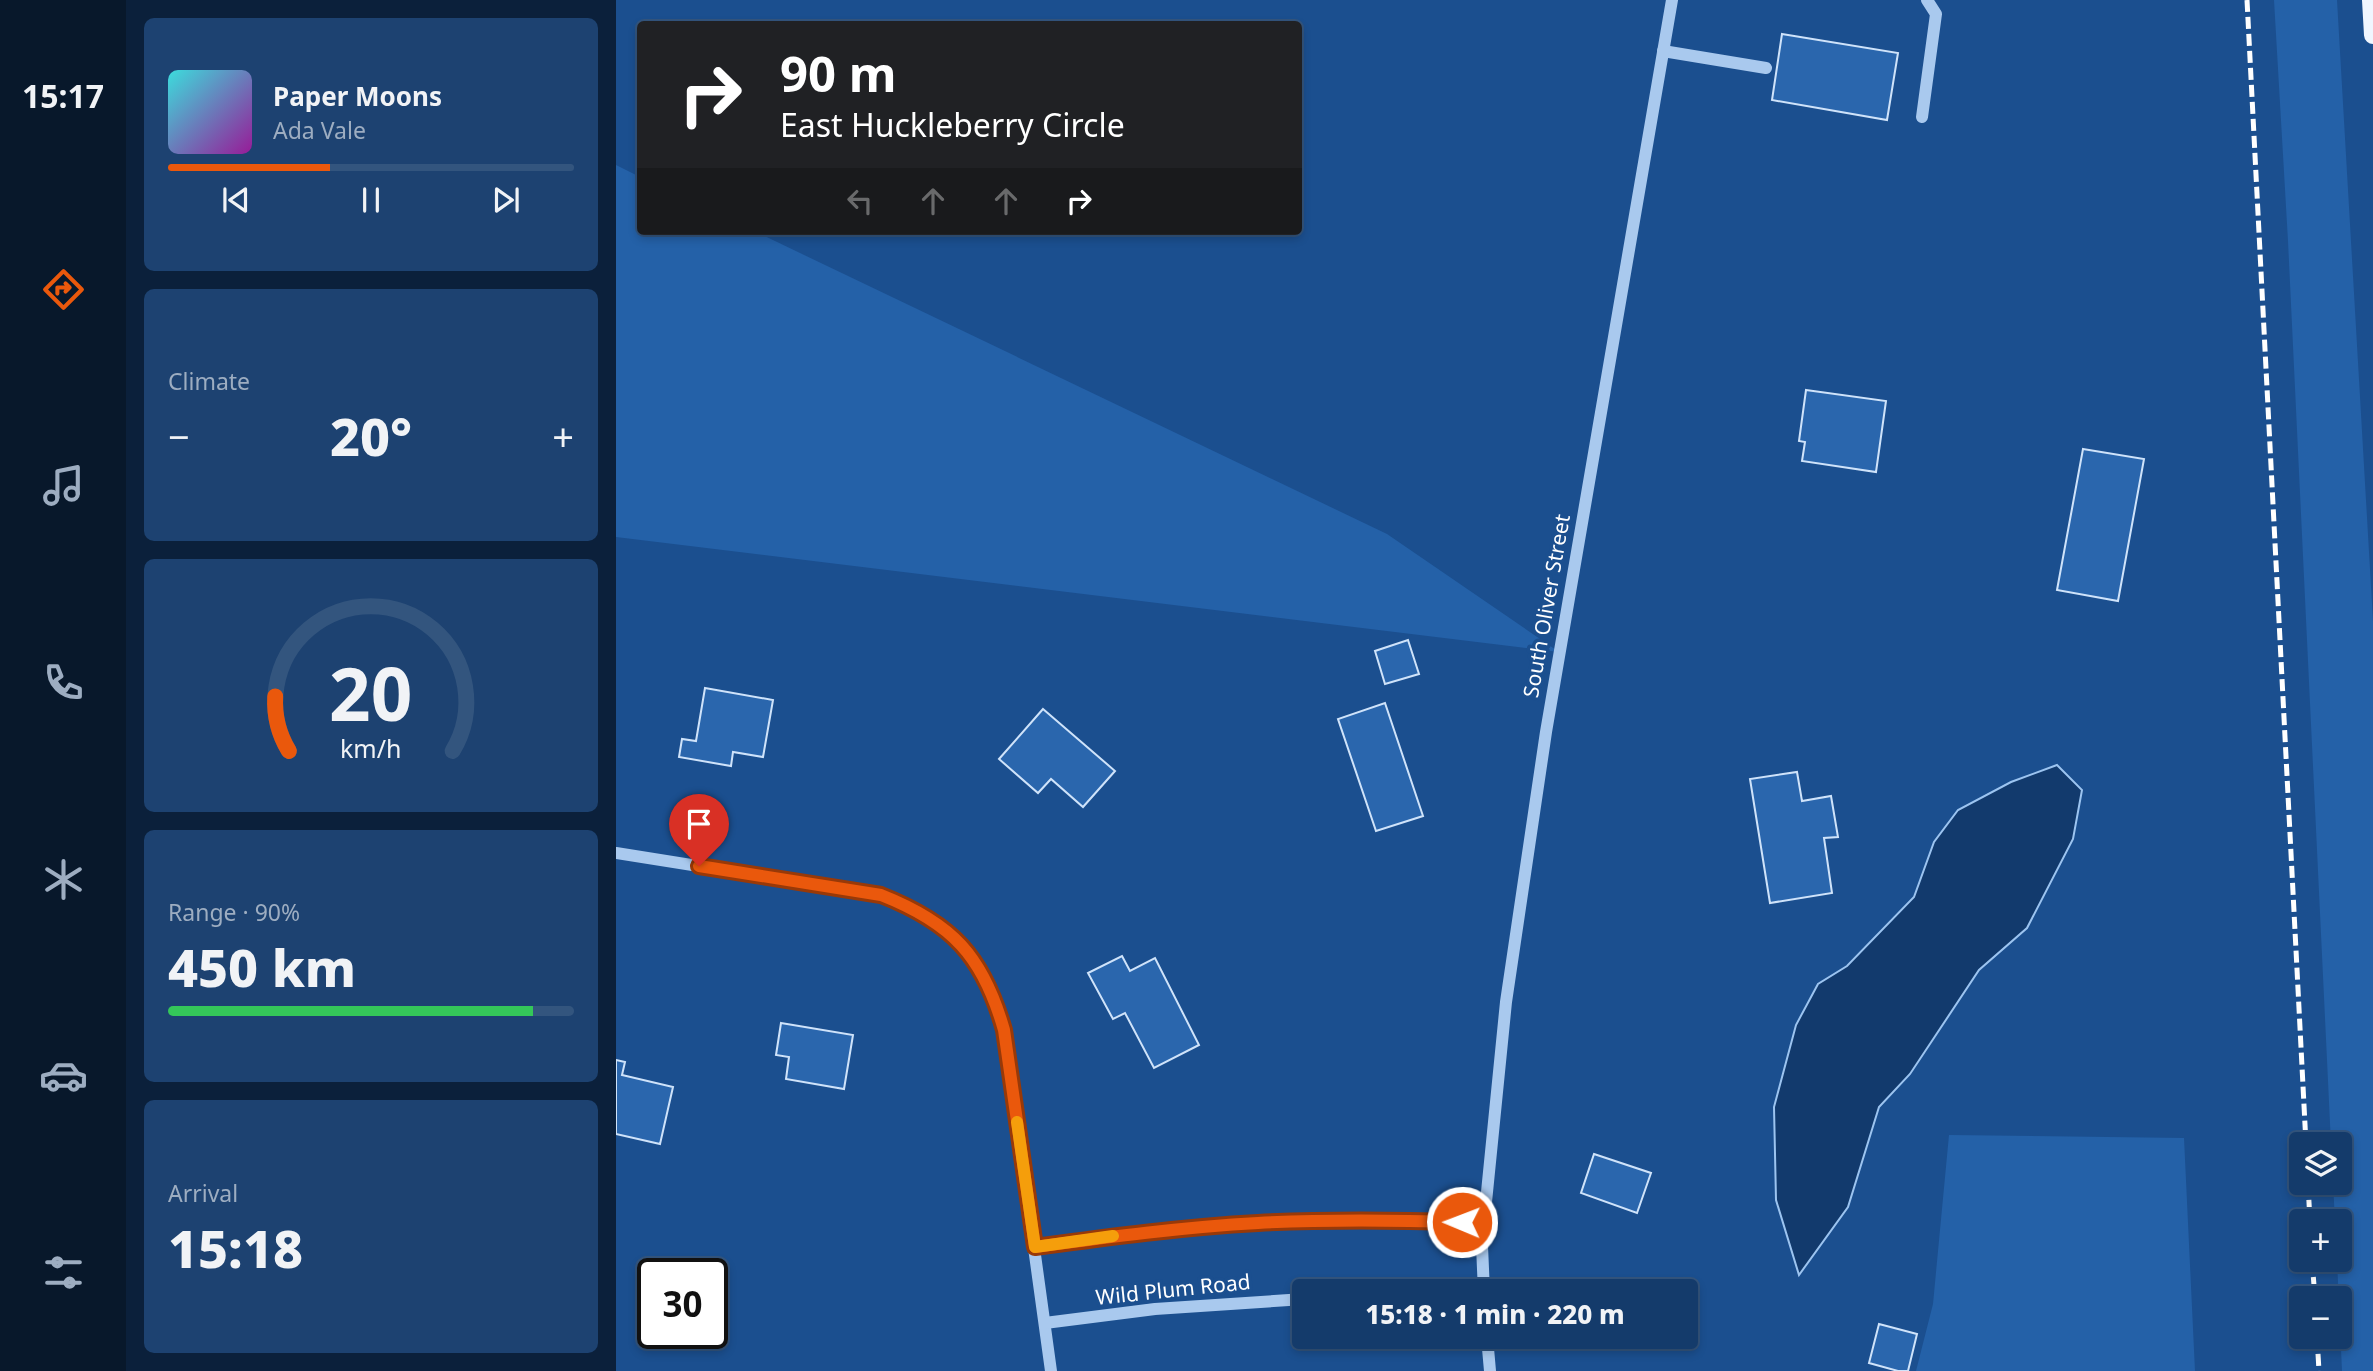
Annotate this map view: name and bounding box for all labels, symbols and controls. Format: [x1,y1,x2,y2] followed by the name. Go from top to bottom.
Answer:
[780,40,897,106] text: 90 m
[665,49,756,140] icon: right
[22,74,104,117] text: 15:17
[273,78,442,114] text: Paper Moons
[780,103,1125,146] text: East Huckleberry Circle
[273,114,366,146] text: Ada Vale
[217,181,255,219] icon: previous
[352,181,390,219] icon: pause
[487,181,525,219] icon: next
[841,182,879,220] icon: left
[914,182,952,220] icon: ahead
[987,182,1025,220] icon: ahead
[1060,182,1098,220] icon: right
[39,265,88,314] icon: directions
[168,365,250,397] text: Climate
[330,400,412,471] text: 20°
[168,410,190,462] text: −
[552,410,574,462] text: +
[39,461,88,510] icon: music
[1516,512,1576,700] street label: South Oliver Street
[329,644,413,743] text: 20
[39,658,88,707] icon: phone
[340,731,402,765] text: km/h
[669,794,729,866] pin
[680,805,718,843] icon: arrive
[39,855,88,904] icon: climate
[168,896,300,928] text: Range · 90%
[168,931,356,1002] text: 450 km
[39,1051,88,1100] icon: car
[2289,1132,2352,1349] map controls
[2289,1132,2352,1195] button: layers
[168,1177,238,1209] text: Arrival
[1425,1185,1499,1259] position arrow
[2289,1209,2352,1272] button: +
[168,1212,303,1283] text: 15:18
[39,1248,88,1297] icon: filters
[637,1258,728,1349] speed limit sign: 30
[1094,1267,1252,1311] street label: Wild Plum Road
[2289,1286,2352,1349] button: −
[1365,1296,1625,1332] text: 15:18 · 1 min · 220 m

